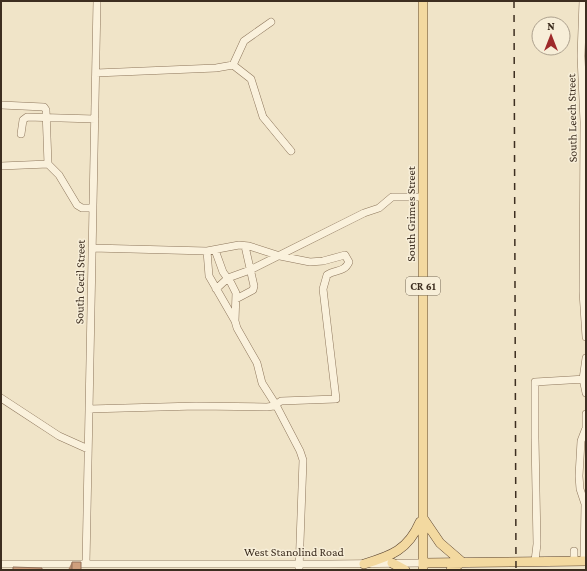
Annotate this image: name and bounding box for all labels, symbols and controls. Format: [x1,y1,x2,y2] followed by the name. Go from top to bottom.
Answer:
[531,16,571,56] north arrow
[547,20,555,32] text: N
[564,72,580,163] street label: South Leech Street
[404,165,418,262] street label: South Grimes Street
[72,239,88,324] street label: South Cecil Street
[406,277,440,295] road number: CR 61
[244,545,345,559] street label: West Stanolind Road

